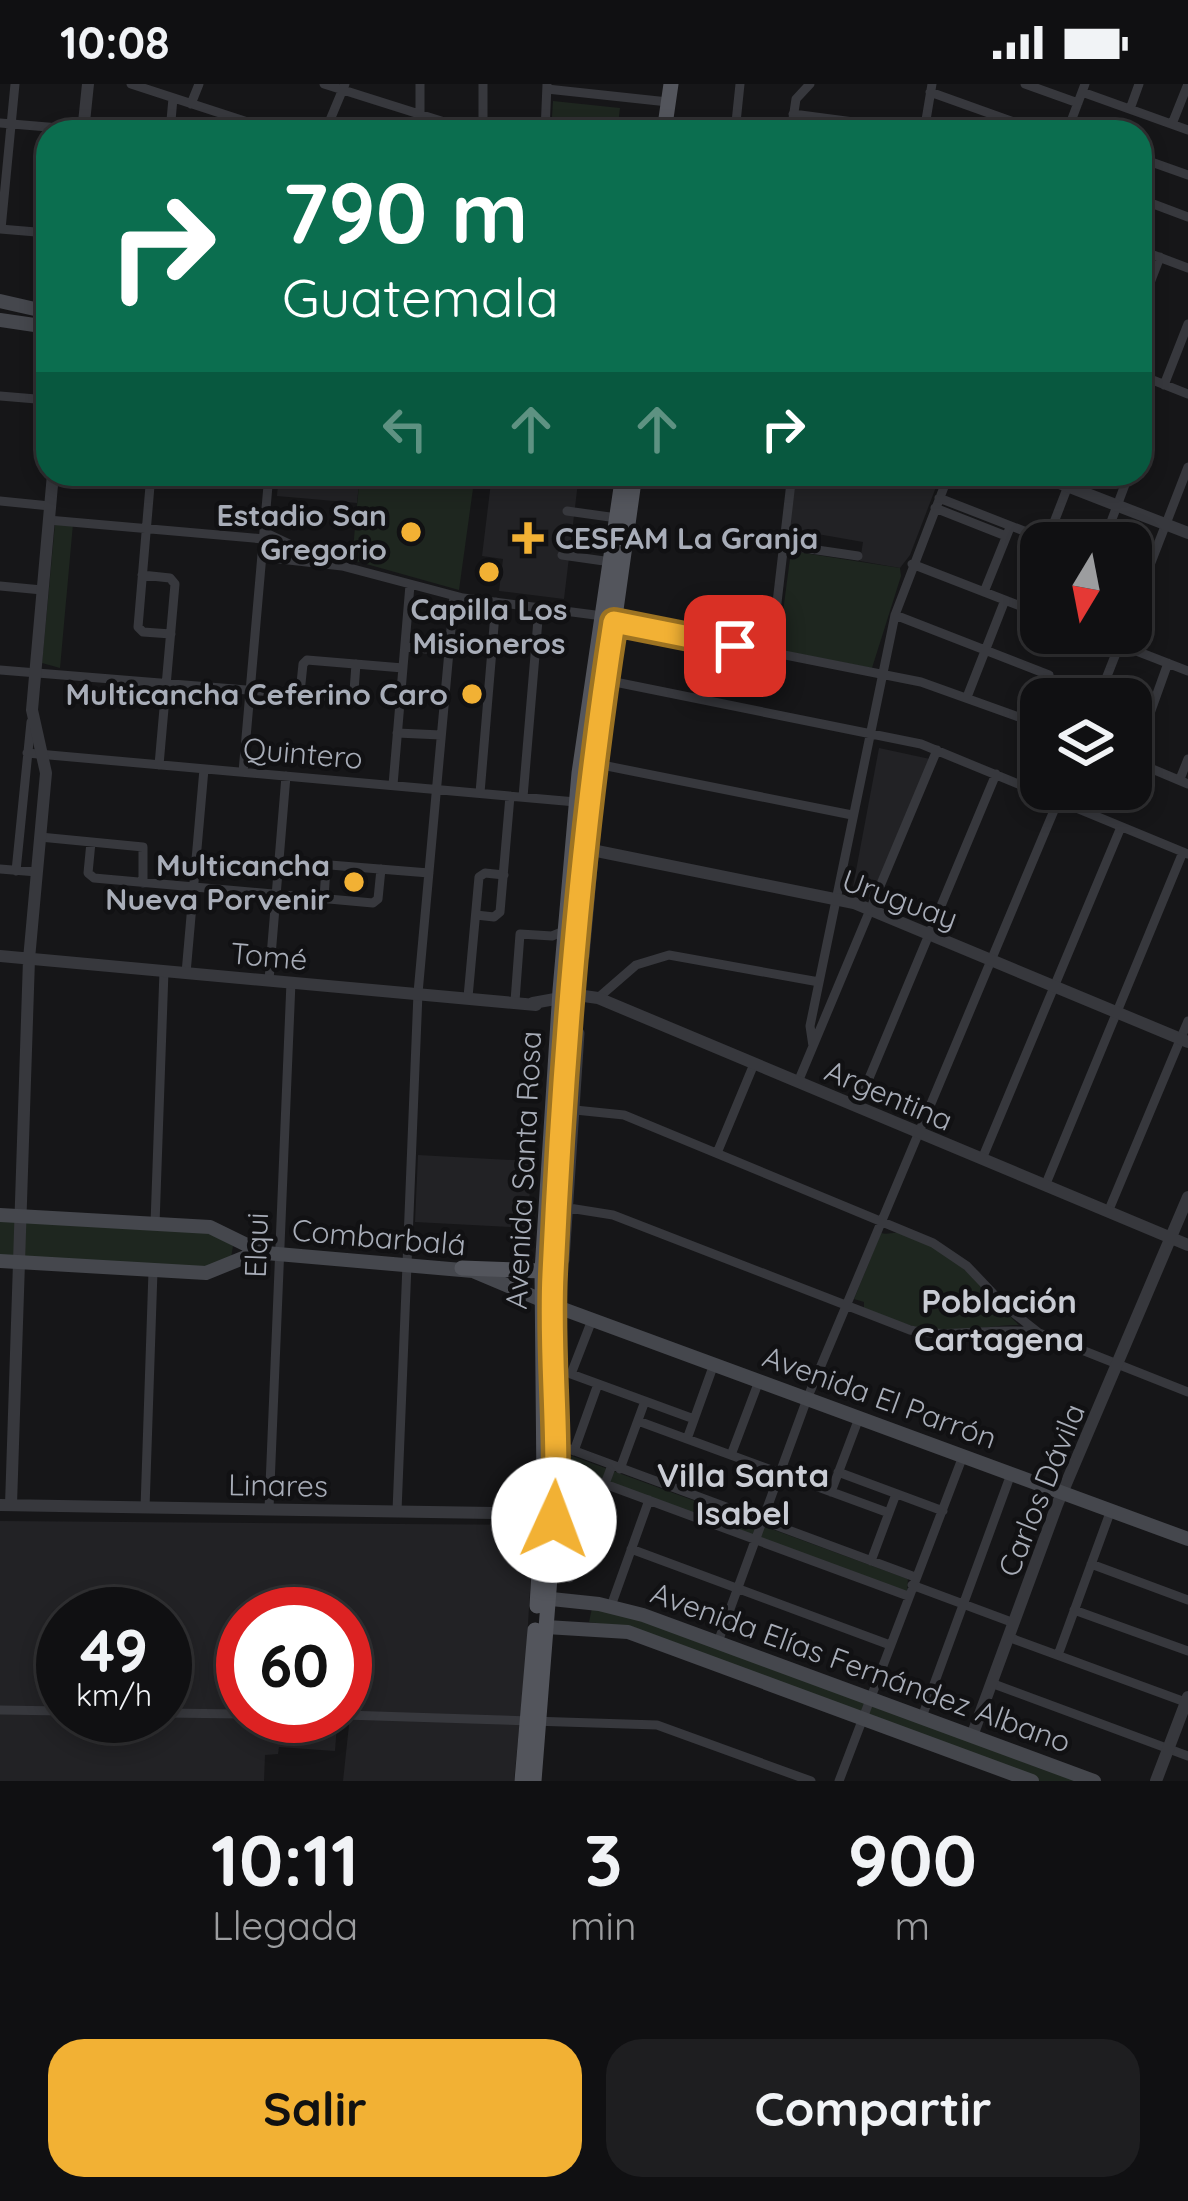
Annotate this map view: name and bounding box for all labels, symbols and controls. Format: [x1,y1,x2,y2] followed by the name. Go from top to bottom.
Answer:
[60,14,170,70] text: 10:08
[282,159,528,264] text: 790 m
[84,168,240,324] icon: right
[282,263,559,331] text: Guatemala
[372,396,438,462] icon: left
[498,396,564,462] icon: ahead
[624,396,690,462] icon: ahead
[750,396,816,462] icon: right
[217,496,387,568] place label: Estadio San Gregorio
[398,519,424,545] marker: Estadio San Gregorio
[555,519,818,557] place label: CESFAM La Granja
[512,522,544,554] marker: CESFAM La Granja
[1020,522,1152,654] north arrow
[1020,522,1152,810] map controls
[476,559,502,585] marker: Capilla Los Misioneros
[410,590,568,662] place label: Capilla Los Misioneros
[684,595,786,697] pin
[702,613,768,679] icon: arrive
[65,675,448,713] place label: Multicancha Ceferino Caro
[1020,678,1152,810] button: layers
[459,681,485,707] marker: Multicancha Ceferino Caro
[242,729,364,777] street label: Quintero
[105,846,330,918] place label: Multicancha Nueva Porvenir
[837,861,963,937] street label: Uruguay
[341,869,367,895] marker: Multicancha Nueva Porvenir
[229,934,309,978] street label: Tomé
[497,1030,549,1310] street label: Avenida Santa Rosa
[819,1051,959,1139] street label: Argentina
[290,1210,468,1264] street label: Combarbalá
[236,1212,276,1278] street label: Elqui
[914,1280,1084,1359] district label: Población Cartagena
[758,1337,1002,1457] street label: Avenida El Parrón
[989,1398,1093,1582] street label: Carlos Dávila
[657,1454,829,1533] district label: Villa Santa Isabel
[491,1457,617,1583] position arrow
[228,1465,328,1505] street label: Linares
[646,1573,1076,1761] street label: Avenida Elías Fernández Albano
[216,1587,372,1743] speed limit sign: 60
[80,1612,148,1687] text: 49
[76,1676,152,1714] text: km/h
[211,1814,359,1904] text: 10:11
[584,1814,623,1904] text: 3
[848,1814,977,1904] text: 900
[212,1901,358,1950] text: Llegada
[570,1901,637,1950] text: min
[894,1901,930,1950] text: m
[48,2039,582,2177] button: Salir
[606,2039,1140,2177] button: Compartir

